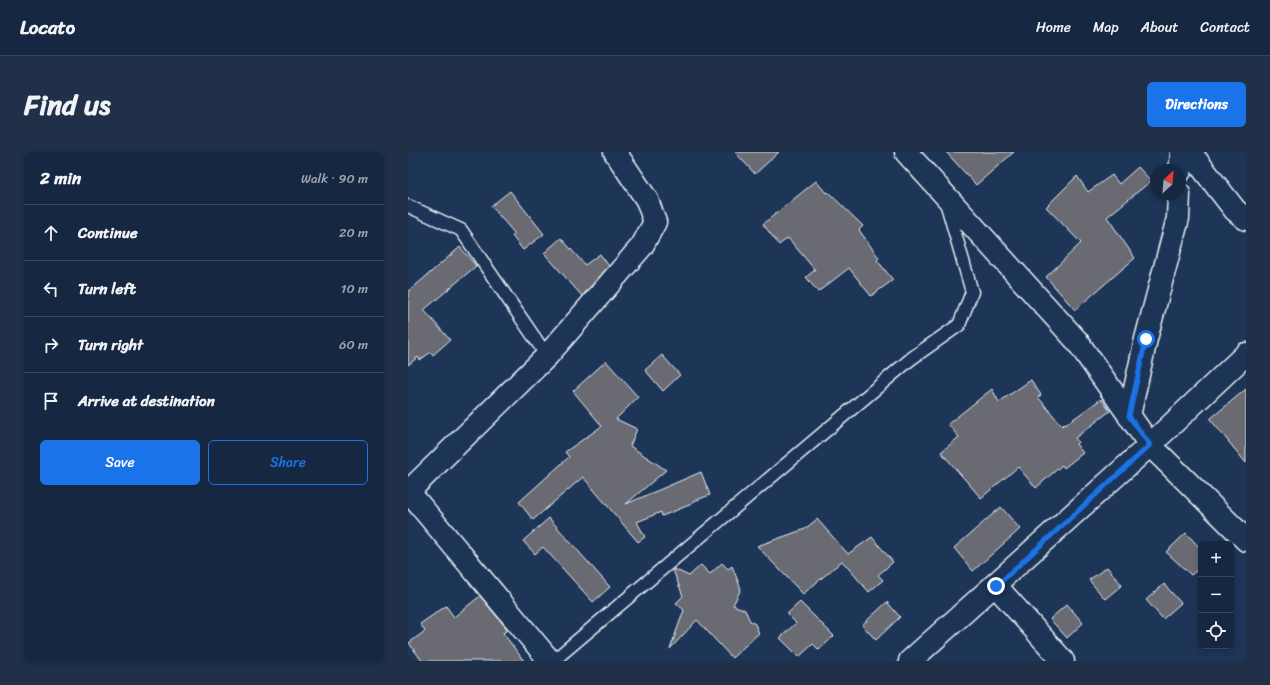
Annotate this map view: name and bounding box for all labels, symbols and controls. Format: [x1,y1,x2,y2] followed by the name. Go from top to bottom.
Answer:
[20,11,75,44] text: Locato
[1036,15,1071,40] text: Home
[1093,15,1119,40] text: Map
[1141,15,1178,40] text: About
[1200,15,1250,40] text: Contact
[24,80,111,129] text: Find us
[1147,82,1246,127] button: Directions
[40,163,81,193] text: 2 min
[1150,164,1186,200] north arrow
[301,167,368,190] text: Walk · 90 m
[78,220,138,246] text: Continue
[339,221,368,244] text: 20 m
[40,222,62,244] icon: ahead
[78,276,136,302] text: Turn left
[341,277,368,300] text: 10 m
[40,278,62,300] icon: left
[1137,330,1155,348] route start
[78,332,143,358] text: Turn right
[339,333,368,356] text: 60 m
[40,334,62,356] icon: right
[78,388,215,414] text: Arrive at destination
[40,390,62,412] icon: arrive
[40,440,200,485] button: Save
[208,440,368,485] button: Share
[1198,541,1234,649] map controls
[1198,541,1234,577] button: +
[987,577,1005,595] route end
[1198,577,1234,613] button: −
[1198,613,1234,649] button: locate

